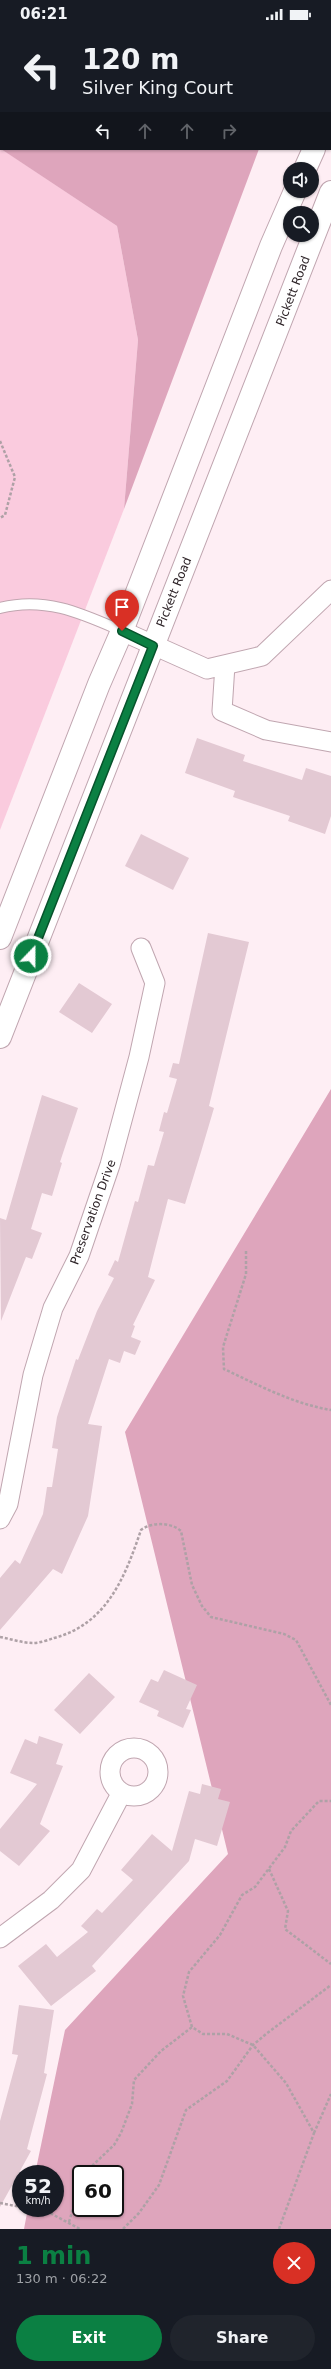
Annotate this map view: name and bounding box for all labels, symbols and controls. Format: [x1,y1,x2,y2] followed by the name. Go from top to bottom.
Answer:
[20,5,68,23] text: 06:21
[82,43,179,76] text: 120 m
[16,44,68,96] icon: left
[82,77,233,98] text: Silver King Court
[92,120,114,142] icon: left
[134,120,156,142] icon: ahead
[176,120,198,142] icon: ahead
[218,120,240,142] icon: right
[283,162,319,242] map controls
[283,162,319,198] button: sound
[283,206,319,242] button: search
[273,254,313,328] street label: Pickett Road
[154,555,194,629] street label: Pickett Road
[105,590,139,631] pin
[111,596,133,618] icon: arrive
[10,935,52,977] position arrow
[67,1157,119,1267] street label: Preservation Drive
[72,2165,124,2217] speed limit sign: 60
[24,2174,52,2198] text: 52
[25,2195,51,2206] text: km/h
[16,2242,91,2270] text: 1 min
[273,2242,315,2284] button: close
[16,2271,107,2286] text: 130 m · 06:22
[16,2315,162,2361] button: Exit
[170,2315,315,2361] button: Share

